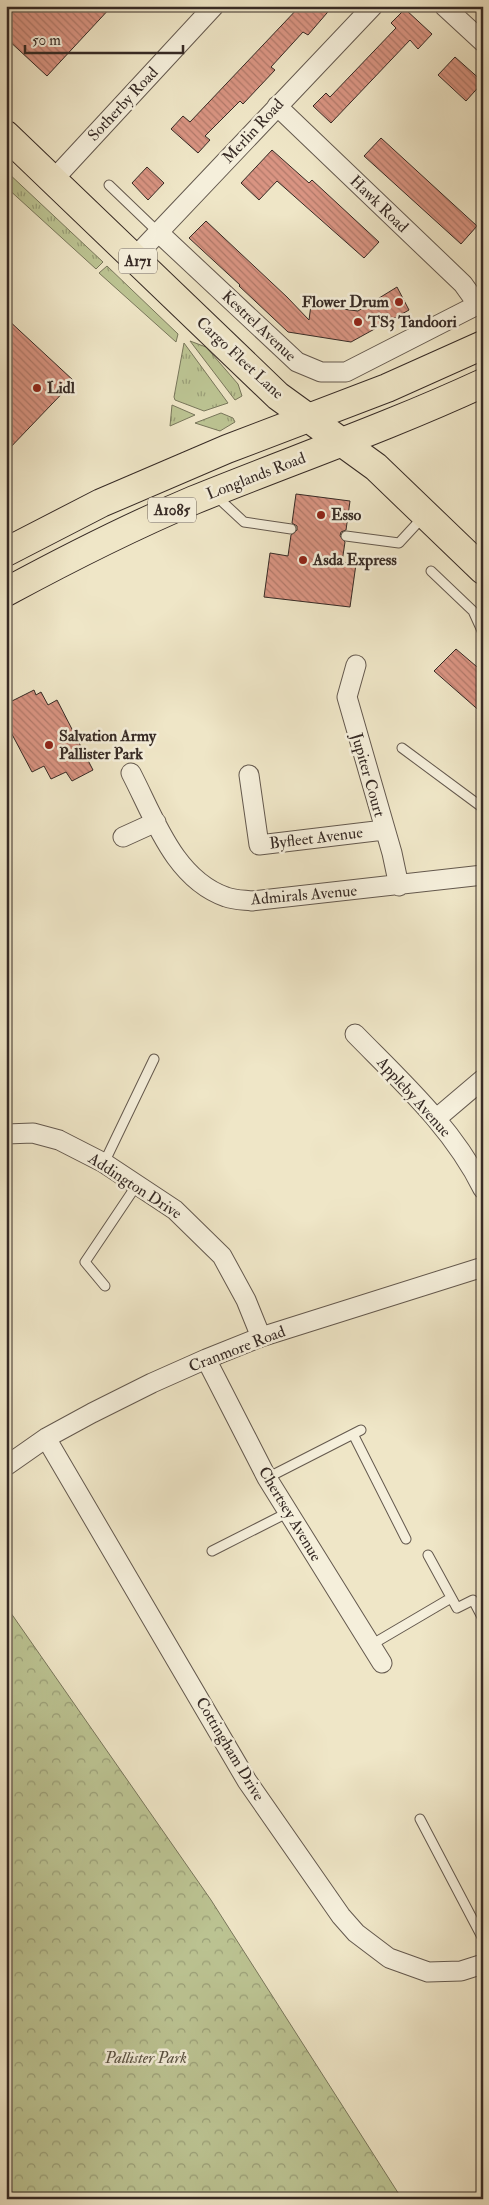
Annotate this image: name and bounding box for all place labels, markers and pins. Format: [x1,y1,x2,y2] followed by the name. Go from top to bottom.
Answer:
[302,292,390,312] place label: Flower Drum
[393,296,405,308] marker: Flower Drum
[367,312,457,332] place label: TS3 Tandoori
[352,316,364,328] marker: TS3 Tandoori
[47,378,76,398] place label: Lidl
[31,382,43,394] marker: Lidl
[331,505,361,525] place label: Esso
[315,509,327,521] marker: Esso
[312,550,397,571] place label: Asda Express
[297,554,309,566] marker: Asda Express
[59,726,157,764] place label: Salvation Army Pallister Park
[43,739,55,751] marker: Salvation Army Pallister Park

